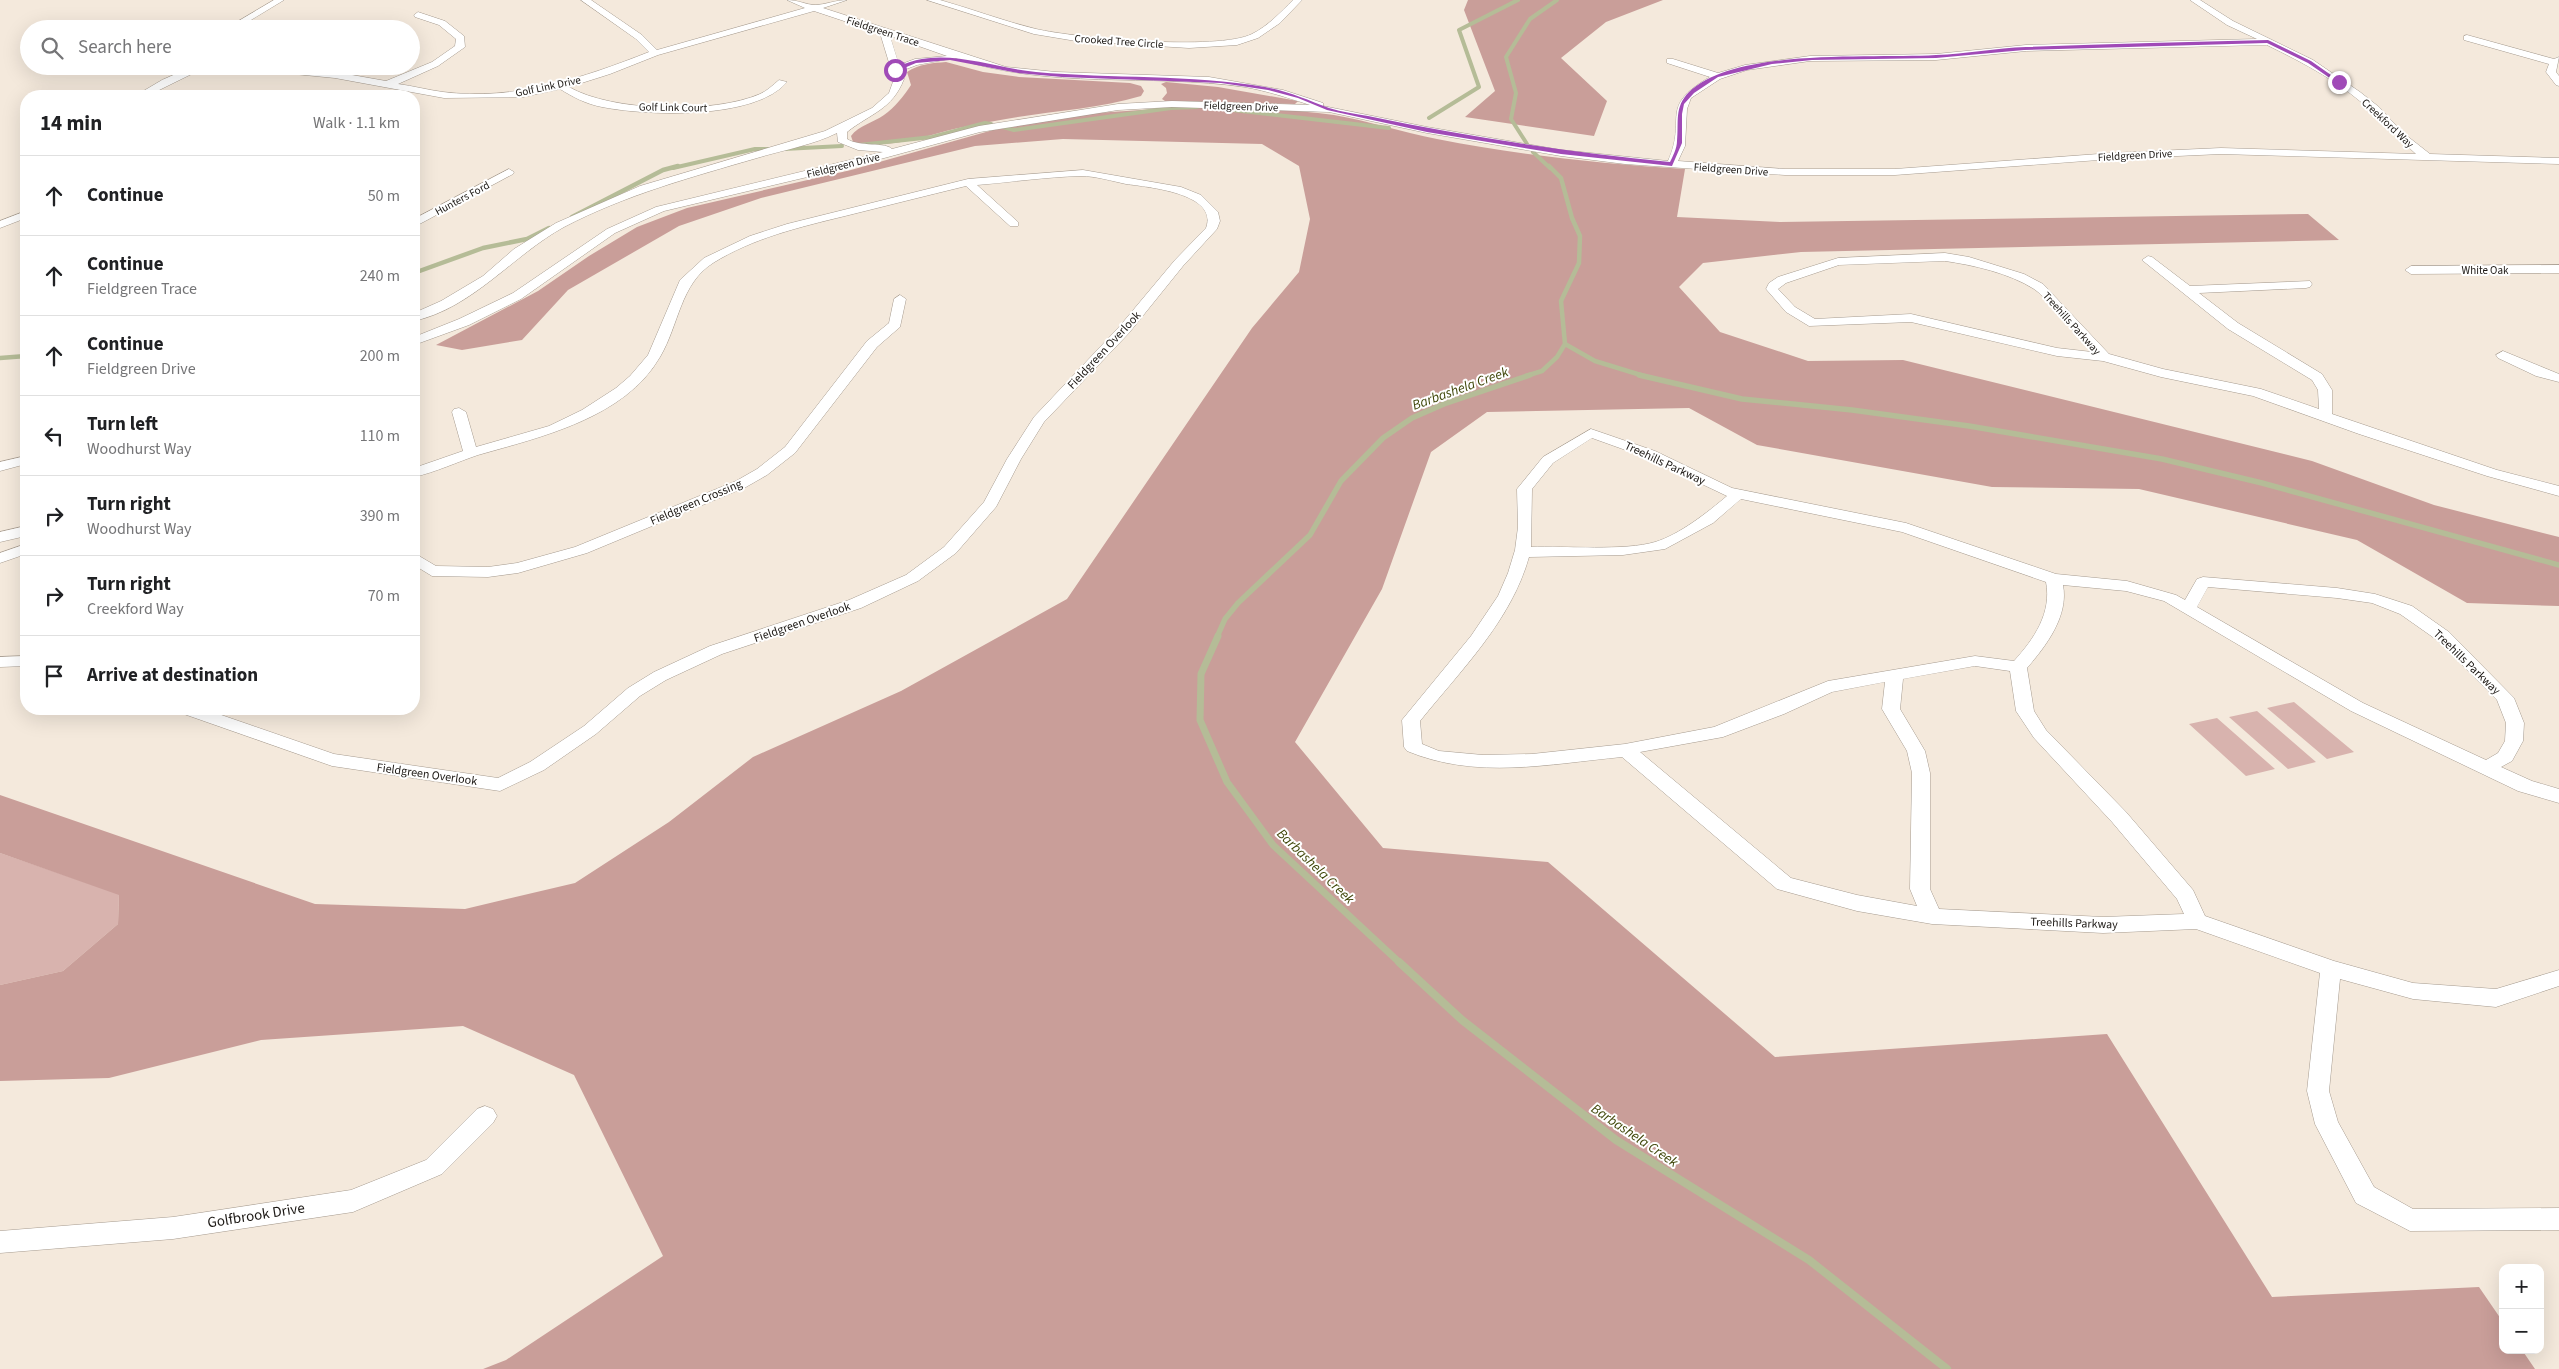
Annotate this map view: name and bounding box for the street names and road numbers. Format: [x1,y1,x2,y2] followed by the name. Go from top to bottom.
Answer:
[845,13,922,50] street label: Fieldgreen Trace
[1074,31,1164,52] street label: Crooked Tree Circle
[514,72,583,101] street label: Golf Link Drive
[2358,95,2417,152] street label: Creekford Way
[1203,98,1279,115] street label: Fieldgreen Drive
[639,99,708,116] street label: Golf Link Court
[2097,146,2173,165] street label: Fieldgreen Drive
[805,149,882,182] street label: Fieldgreen Drive
[1693,159,1769,180] street label: Fieldgreen Drive
[432,178,492,219] street label: Hunters Ford
[2462,263,2509,278] street label: White Oak
[2039,289,2104,358] street label: Treehills Parkway
[1064,308,1145,393] street label: Fieldgreen Overlook
[1622,437,1708,490] street label: Treehills Parkway
[648,475,745,530] street label: Fieldgreen Crossing
[752,598,853,647] street label: Fieldgreen Overlook
[2429,626,2504,699] street label: Treehills Parkway
[376,759,478,790] street label: Fieldgreen Overlook
[2030,913,2118,934] street label: Treehills Parkway
[206,1197,306,1234] street label: Golfbrook Drive

